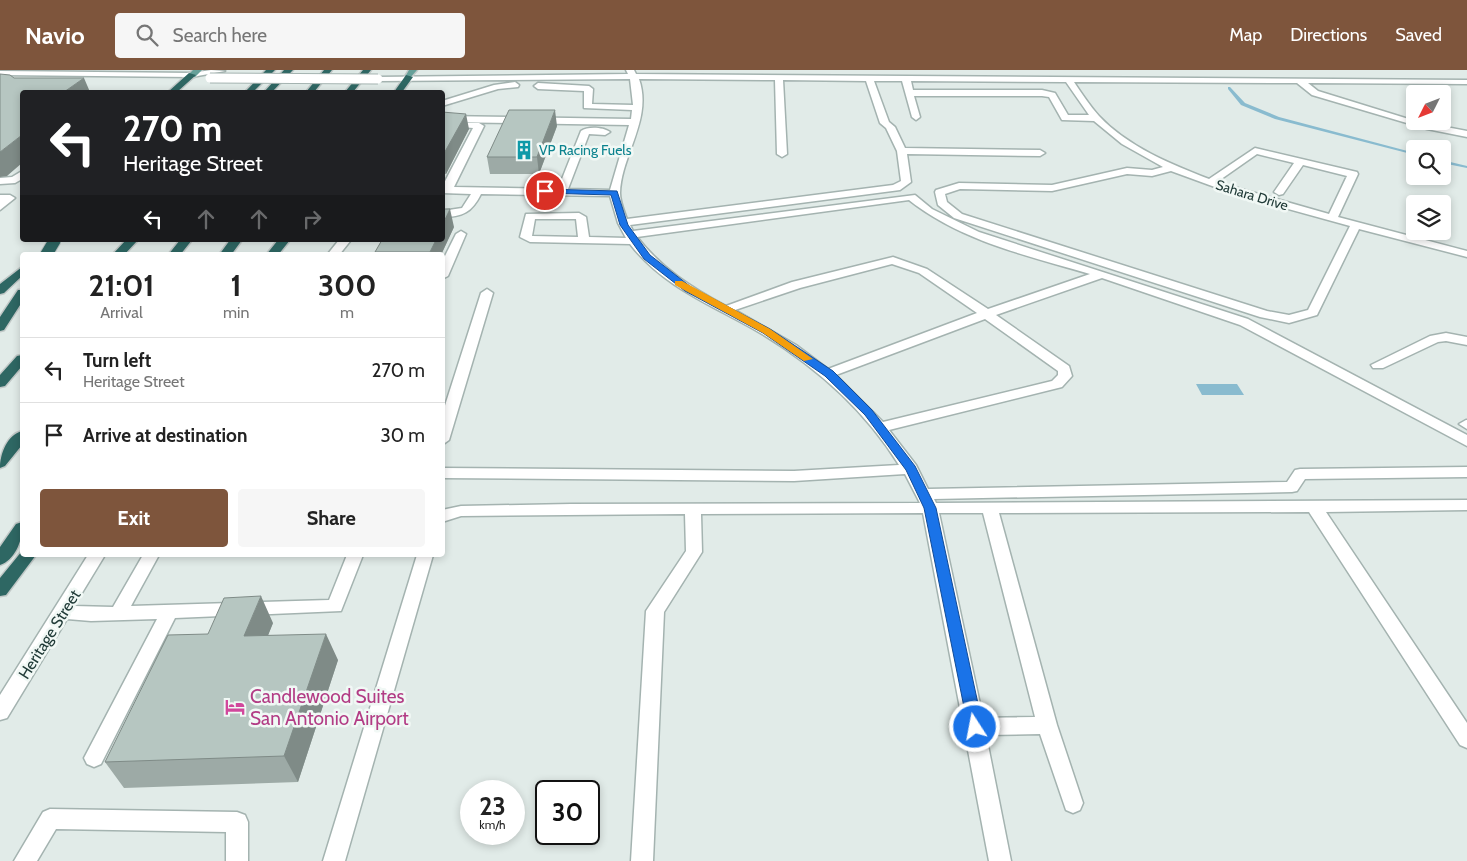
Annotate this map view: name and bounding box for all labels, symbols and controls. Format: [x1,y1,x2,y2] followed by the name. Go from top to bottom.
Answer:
[115,13,465,58] search box
[25,21,85,50] text: Navio
[133,21,161,49] icon: search
[173,24,267,47] text: Search here
[1229,24,1262,46] text: Map
[1290,24,1367,46] text: Directions
[1395,24,1442,46] text: Saved
[1406,85,1451,130] north arrow
[1406,85,1451,240] map controls
[123,107,222,150] text: 270 m
[40,110,105,175] icon: left
[513,139,535,161] building icon: VP Racing Fuels
[1406,140,1451,185] button: search
[539,141,632,159] place label: VP Racing Fuels
[123,150,263,177] text: Heritage Street
[524,170,566,212] pin
[1214,175,1290,215] street label: Sahara Drive
[531,177,559,205] icon: arrive
[1406,195,1451,240] button: layers
[139,205,167,233] icon: left
[192,205,220,233] icon: ahead
[245,205,273,233] icon: ahead
[298,205,326,233] icon: right
[89,267,154,304] text: 21:01
[231,267,242,304] text: 1
[318,267,376,304] text: 300
[100,303,143,322] text: Arrival
[223,303,249,322] text: min
[340,303,354,322] text: m
[83,349,151,372] text: Turn left
[40,356,68,384] icon: left
[371,359,425,382] text: 270 m
[83,372,185,391] text: Heritage Street
[40,421,68,449] icon: arrive
[83,424,247,447] text: Arrive at destination
[381,424,425,447] text: 30 m
[40,489,228,547] button: Exit
[238,489,425,547] button: Share
[14,586,85,682] street label: Heritage Street
[250,685,409,730] place label: Candlewood Suites San Antonio Airport
[224,696,246,718] hotel icon: Candlewood Suites San Antonio Airport
[948,700,1000,752] position arrow
[535,780,600,845] speed limit sign: 30
[479,791,506,821] text: 23
[479,817,506,832] text: km/h

